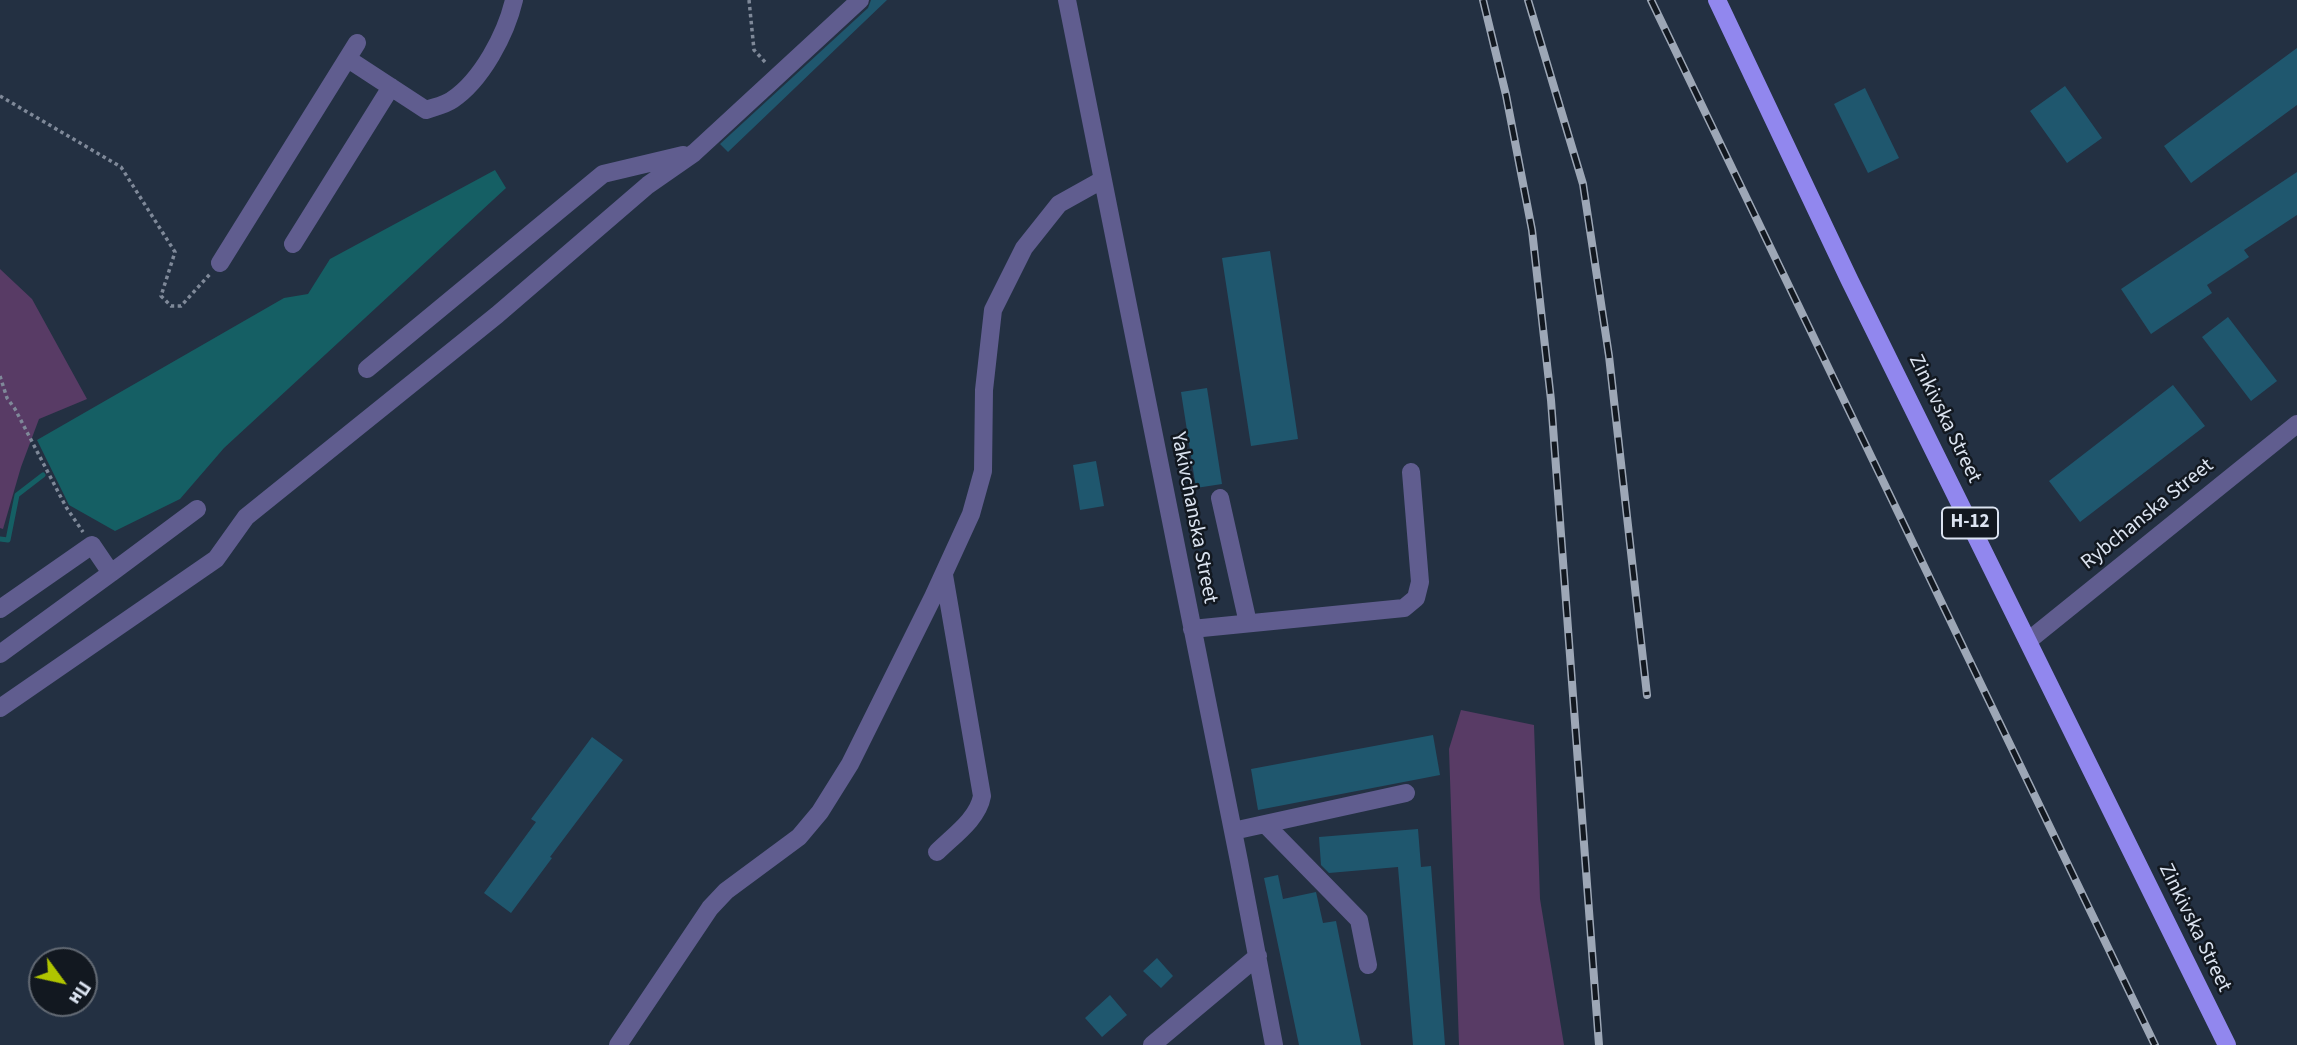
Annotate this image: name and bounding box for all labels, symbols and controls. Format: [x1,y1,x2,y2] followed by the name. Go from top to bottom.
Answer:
[1902,351,1986,487] street label: Zinkivska Street
[1164,430,1222,606] street label: Yakivchanska Street
[2077,454,2219,576] street label: Rybchanska Street
[1942,508,1998,538] road number: Н-12
[2152,860,2236,996] street label: Zinkivska Street
[28,947,98,1017] north arrow
[62,975,97,1010] text: Пн

